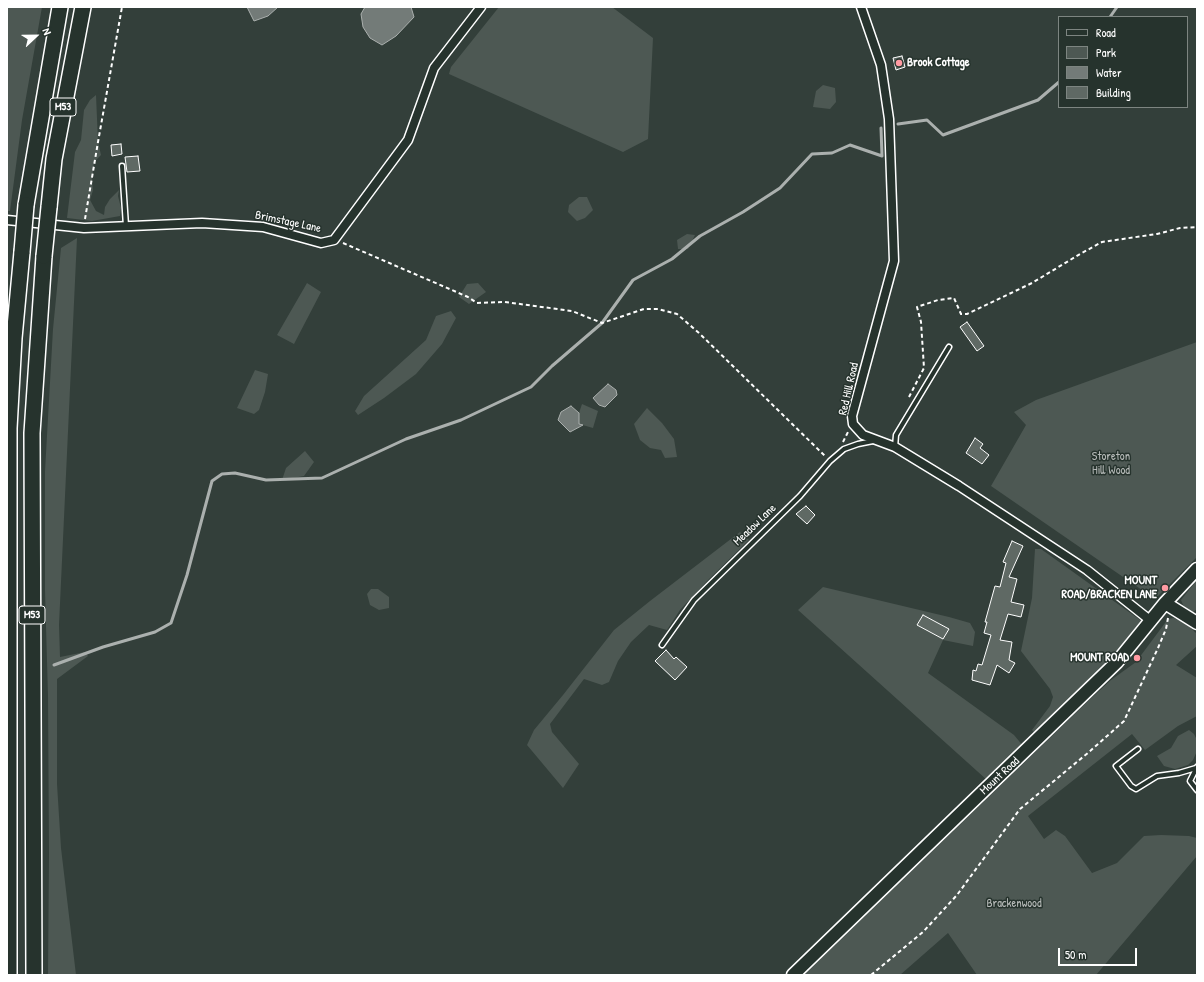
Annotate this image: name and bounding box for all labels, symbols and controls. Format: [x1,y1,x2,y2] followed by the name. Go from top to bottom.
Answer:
[16,16,56,56] north arrow
[1058,16,1188,108] legend
[1096,24,1116,41] text: Road
[40,26,55,37] text: N
[1096,44,1116,61] text: Park
[907,56,970,70] place label: Brook Cottage
[894,58,904,68] marker: Brook Cottage
[1096,64,1122,81] text: Water
[1096,84,1131,101] text: Building
[50,98,76,116] road number: M53
[254,208,322,236] street label: Brimstage Lane
[836,361,862,417] street label: Red Hill Road
[1092,450,1130,478] park label: Storeton Hill Wood
[731,501,779,549] street label: Meadow Lane
[1062,574,1157,602] place label: MOUNT ROAD/BRACKEN LANE
[1160,583,1170,593] marker: MOUNT ROAD/BRACKEN LANE
[19,606,45,624] road number: M53
[1070,651,1129,665] place label: MOUNT ROAD
[1132,653,1142,663] marker: MOUNT ROAD
[977,754,1023,798] street label: Mount Road
[986,897,1042,911] park label: Brackenwood
[1060,940,1139,966] scale bar
[1065,946,1086,963] text: 50 m

